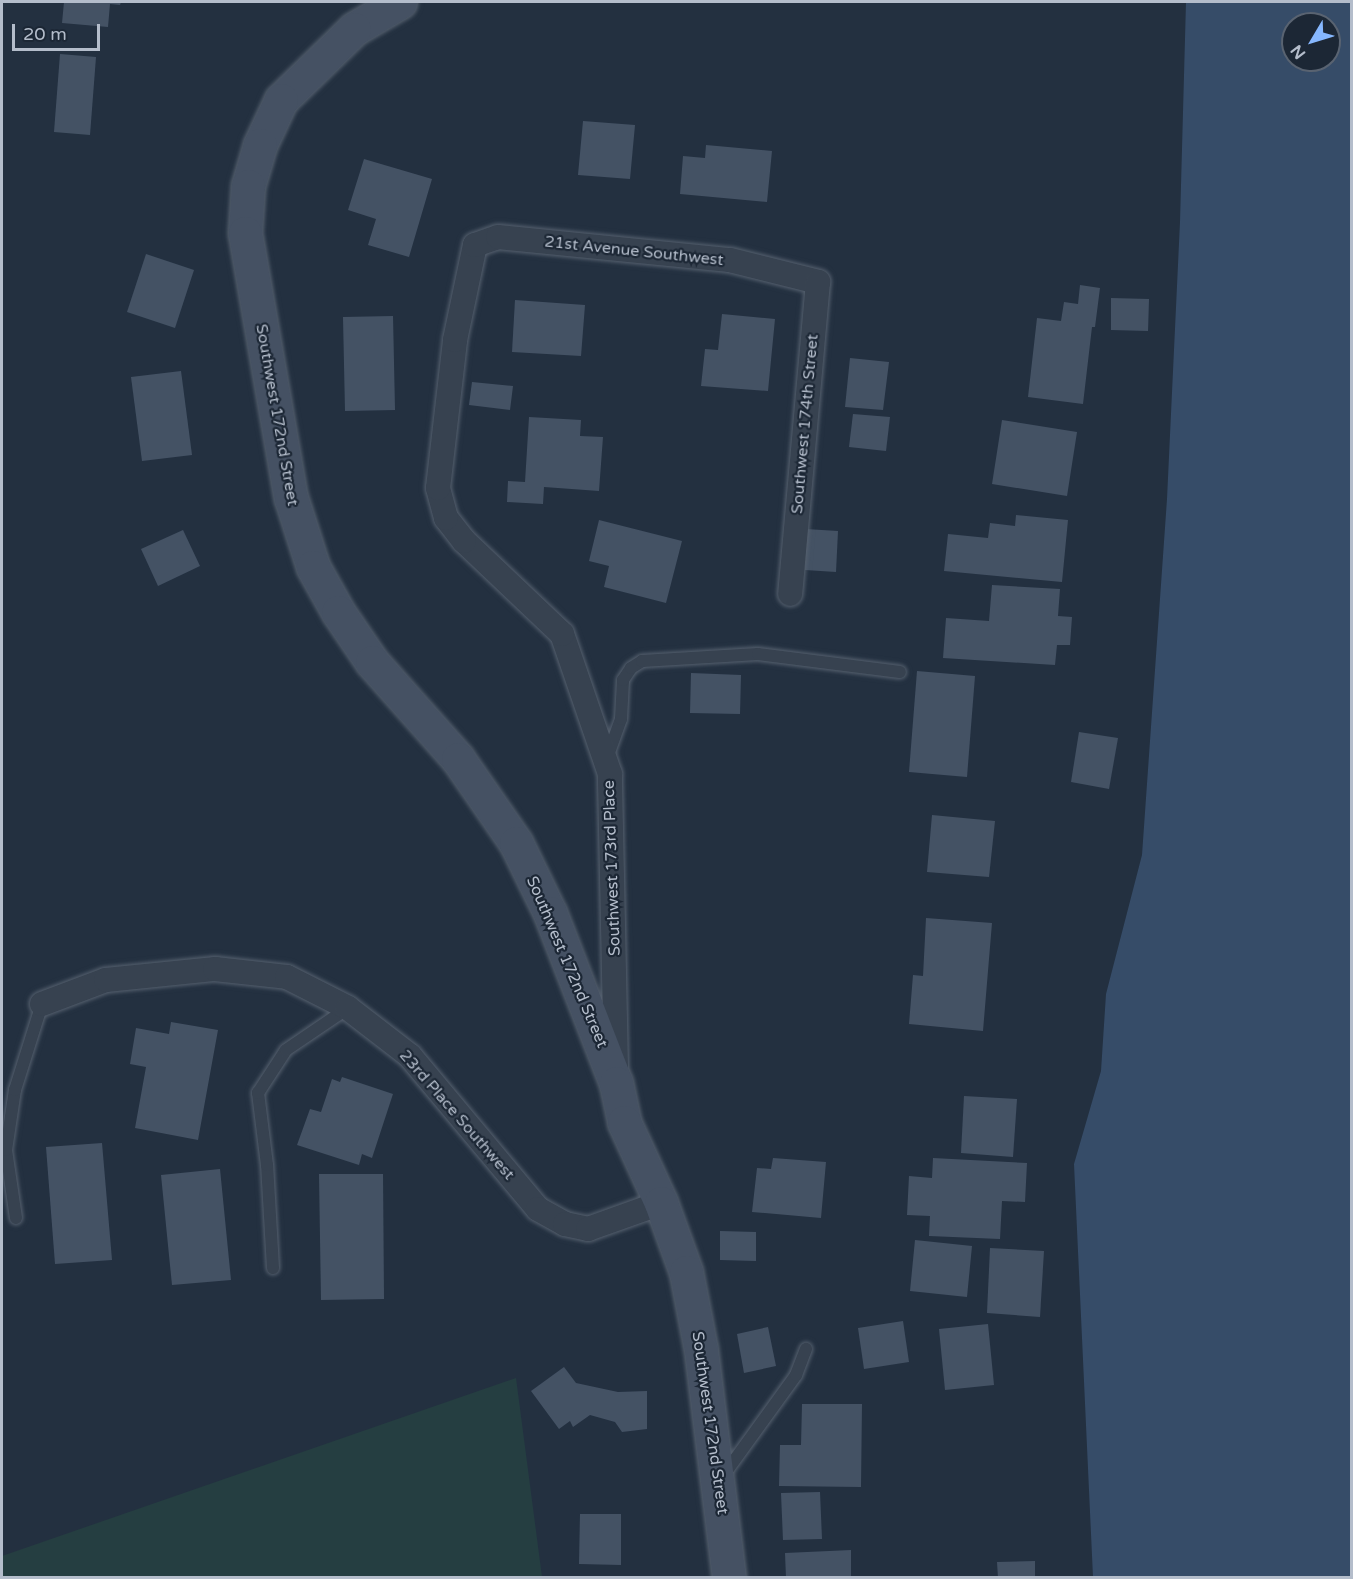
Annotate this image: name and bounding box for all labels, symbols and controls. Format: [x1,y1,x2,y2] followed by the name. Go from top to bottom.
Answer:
[15,12,104,50] scale bar
[1281,12,1341,72] north arrow
[23,23,67,45] text: 20 m
[1287,41,1310,63] text: N
[544,232,724,270] street label: 21st Avenue Southwest
[252,323,302,507] street label: Southwest 172nd Street
[788,333,822,515] street label: Southwest 174th Street
[599,780,625,956] street label: Southwest 173rd Place
[522,873,612,1051] street label: Southwest 172nd Street
[395,1046,519,1184] street label: 23rd Place Southwest
[688,1330,732,1516] street label: Southwest 172nd Street

